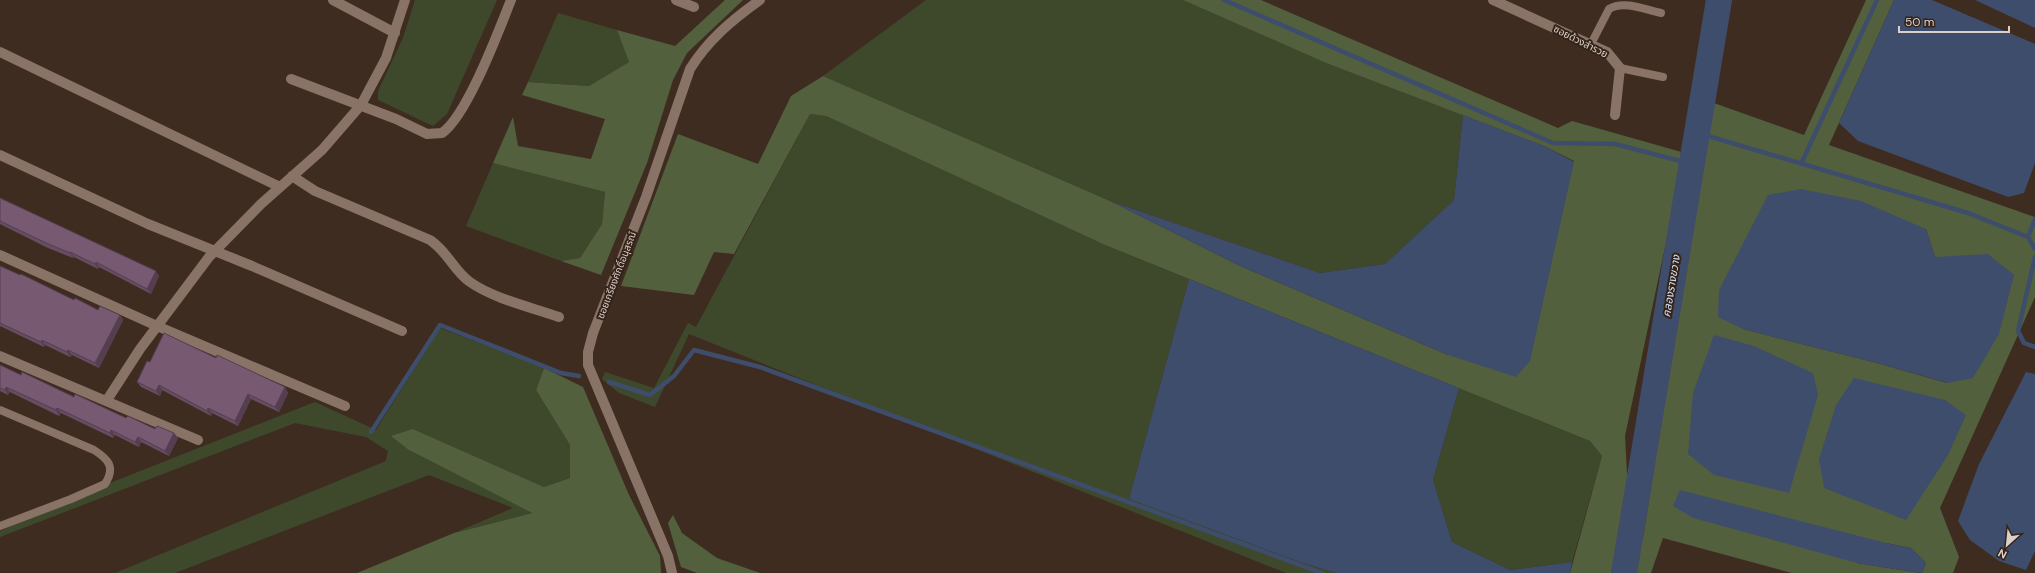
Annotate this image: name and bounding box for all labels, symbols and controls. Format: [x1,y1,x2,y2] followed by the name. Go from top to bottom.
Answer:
[1899,8,2009,34] scale bar
[1905,14,1934,30] text: 50 m
[1551,22,1610,61] street label: ซอยด้วงสำรวย
[594,230,639,321] street label: ซอยเกรียงศักดิ์อนุสรณ์
[1659,253,1683,318] water label: คลองรางขวาง
[1987,525,2027,565] north arrow
[1996,546,2009,562] text: N

